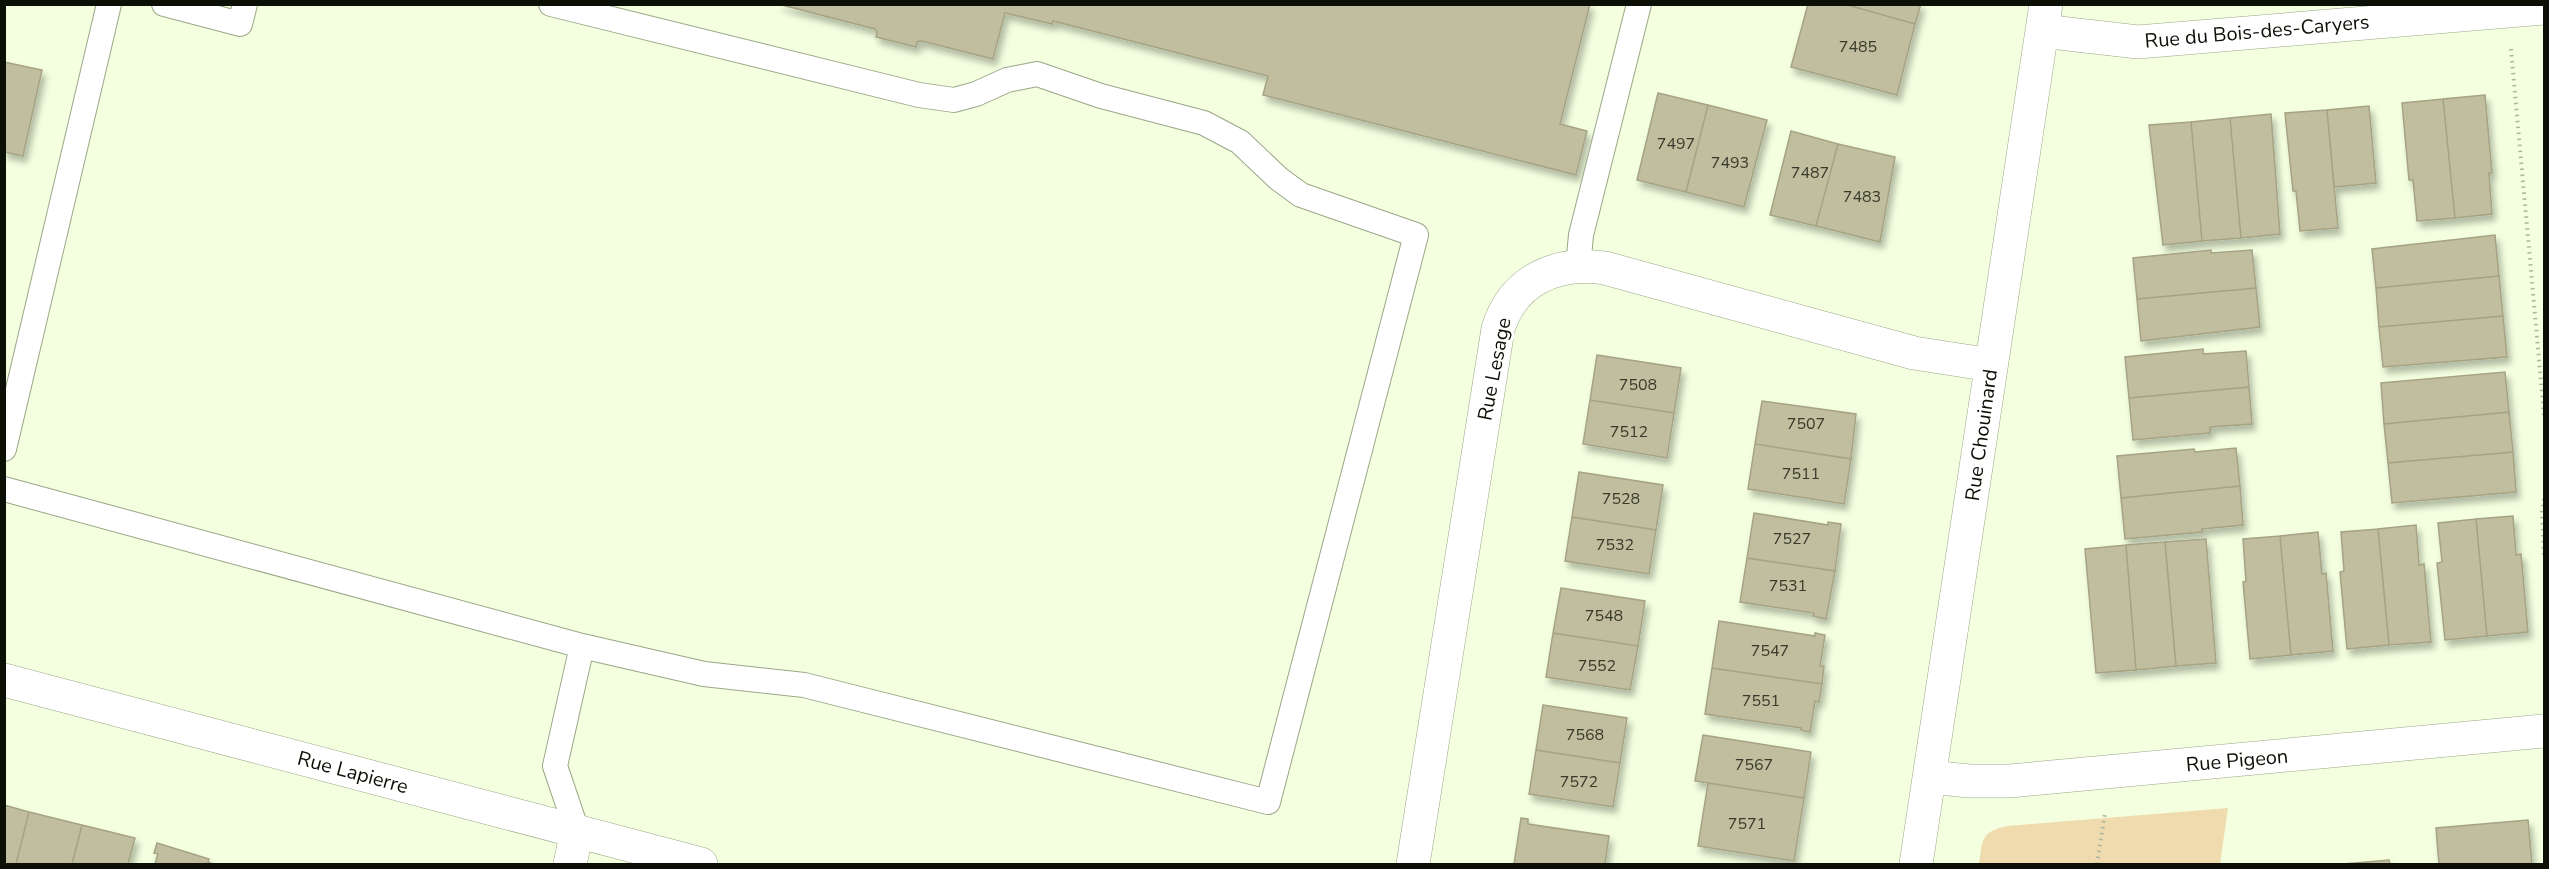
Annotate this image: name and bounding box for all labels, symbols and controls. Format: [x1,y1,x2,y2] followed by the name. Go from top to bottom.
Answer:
[2144,8,2371,55] street label: Rue du Bois-des-Caryers
[1839,36,1877,58] house number: 7485
[1657,133,1695,155] house number: 7497
[1711,152,1749,174] house number: 7493
[1791,162,1829,184] house number: 7487
[1843,186,1881,208] house number: 7483
[1471,315,1518,423] street label: Rue Lesage
[1959,367,2004,503] street label: Rue Chouinard
[1619,374,1657,396] house number: 7508
[1787,413,1825,435] house number: 7507
[1610,421,1648,443] house number: 7512
[1782,463,1820,485] house number: 7511
[1602,488,1640,510] house number: 7528
[1773,528,1811,550] house number: 7527
[1596,534,1634,556] house number: 7532
[1769,575,1807,597] house number: 7531
[1585,605,1623,627] house number: 7548
[1751,640,1789,662] house number: 7547
[1578,655,1616,677] house number: 7552
[1742,690,1780,712] house number: 7551
[1566,724,1604,746] house number: 7568
[2185,743,2289,778] street label: Rue Pigeon
[294,745,411,800] street label: Rue Lapierre
[1735,754,1773,776] house number: 7567
[1560,771,1598,793] house number: 7572
[1728,813,1766,835] house number: 7571

